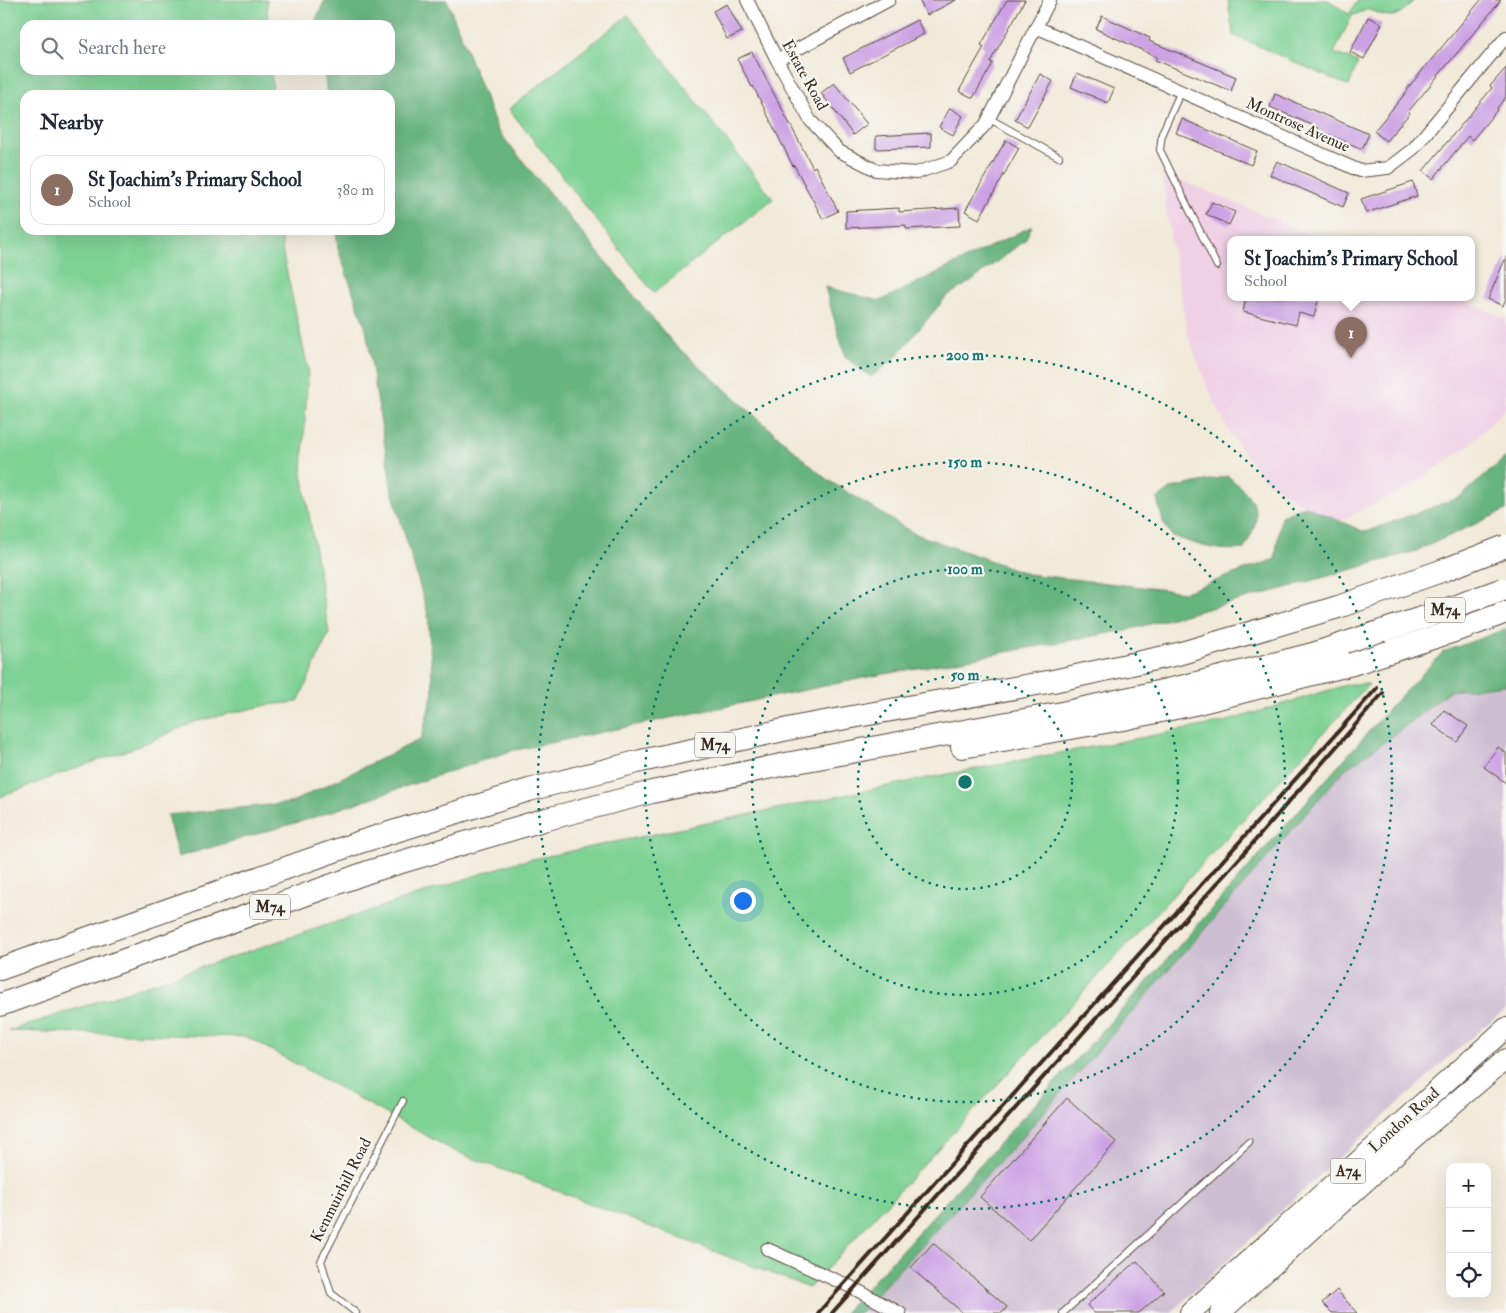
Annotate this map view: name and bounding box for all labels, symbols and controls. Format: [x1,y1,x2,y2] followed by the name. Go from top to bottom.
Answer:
[20,20,395,75] search box
[38,34,66,62] icon: search
[78,36,166,60] text: Search here
[777,36,833,114] street label: Estate Road
[1243,93,1353,157] street label: Montrose Avenue
[40,109,103,136] text: Nearby
[88,168,302,192] text: St Joachim's Primary School
[54,180,60,200] text: 1
[336,180,374,200] text: 380 m
[88,192,131,212] text: School
[1227,236,1475,301] popup
[1244,247,1458,271] text: St Joachim's Primary School
[1244,271,1287,291] text: School
[1335,317,1367,358] pin: 1
[946,346,984,365] text: 200 m
[948,453,982,472] text: 150 m
[947,560,983,579] text: 100 m
[1425,598,1465,622] road number: M74
[951,666,980,685] text: 50 m
[695,732,735,758] road number: M74
[956,773,974,791] centre of rings
[730,888,756,914] your location
[250,894,290,920] road number: M74
[1365,1083,1444,1157] street label: London Road
[306,1134,376,1245] street label: Kenmuirhill Road
[1330,1158,1366,1184] road number: A74
[1446,1163,1491,1298] map controls
[1446,1163,1491,1208] button: +
[1446,1208,1491,1253] button: −
[1446,1253,1491,1298] button: locate

